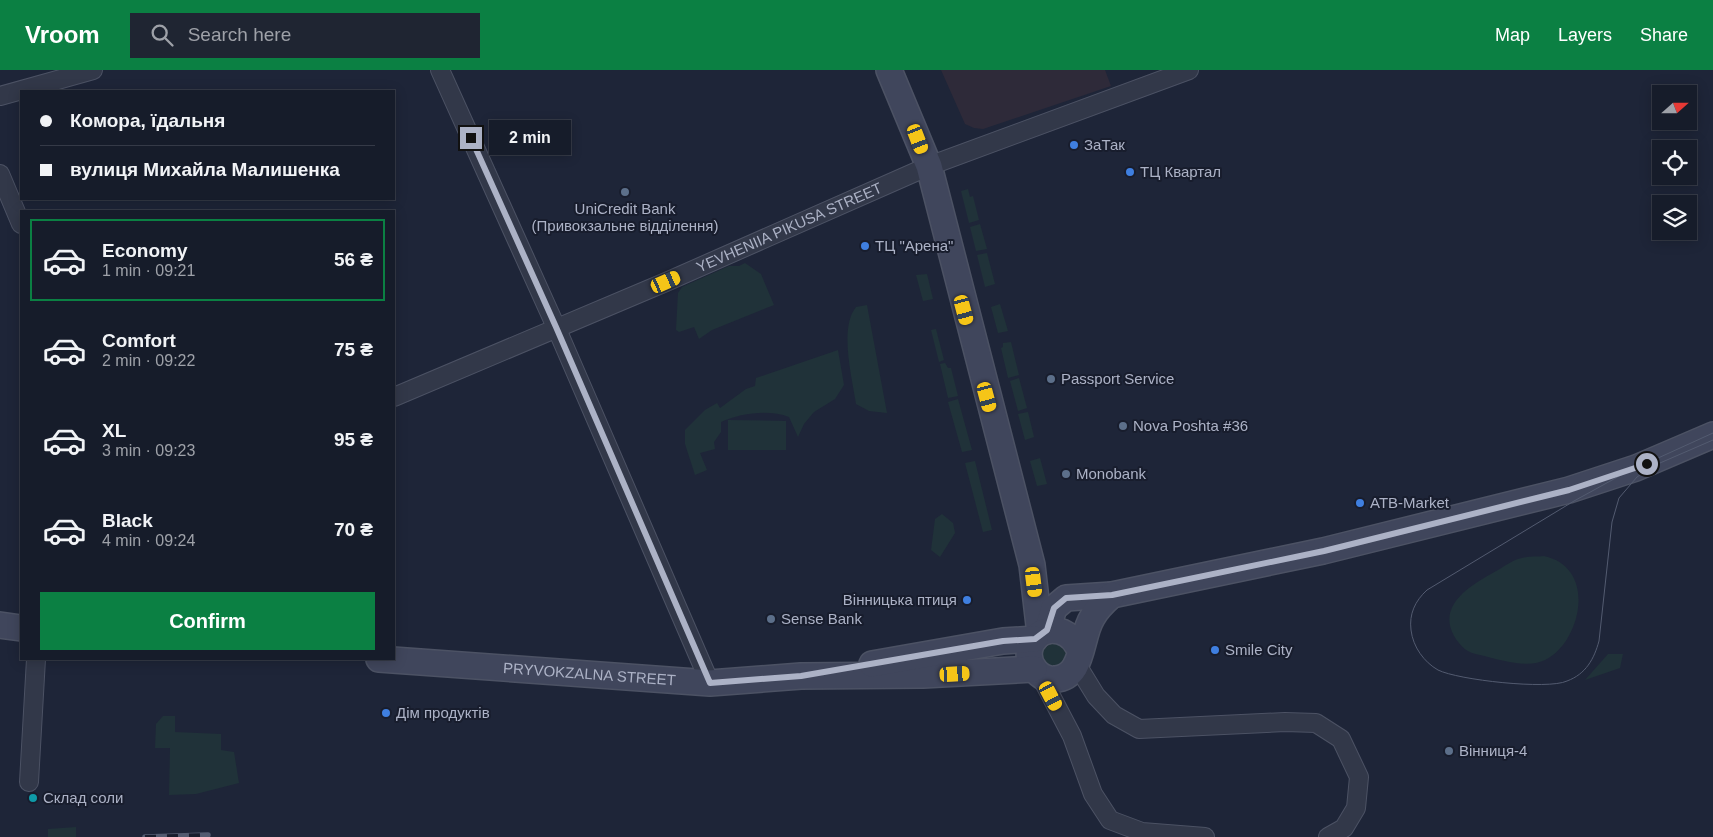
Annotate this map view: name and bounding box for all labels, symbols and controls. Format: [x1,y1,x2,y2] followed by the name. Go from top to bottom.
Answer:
[130,13,480,58] search box
[25,21,100,48] text: Vroom
[148,21,176,49] icon: search
[188,24,291,45] text: Search here
[1495,25,1530,45] text: Map
[1558,25,1612,45] text: Layers
[1640,25,1688,45] text: Share
[1652,85,1698,130] north arrow
[1652,85,1697,240] map controls
[70,110,225,131] text: Комора, їдальня
[488,120,571,156] callout: 2 min
[905,122,930,156] car
[460,127,482,149] route end
[509,129,551,146] text: 2 min
[1084,136,1125,153] place label: ЗаТак
[1068,139,1080,151] marker: ЗаТак
[1652,140,1697,185] button: locate
[70,159,340,180] text: вулиця Михайла Малишенка
[1140,163,1221,180] place label: ТЦ Квартал
[1124,166,1136,178] marker: ТЦ Квартал
[694,179,884,276] street label: YEVHENIIA PIKUSA STREET
[619,186,631,198] marker: UniCredit Bank (Привокзальне відділення)
[1652,195,1697,240] button: layers
[532,200,718,234] place label: UniCredit Bank (Привокзальне відділення)
[875,237,953,254] place label: ТЦ "Арена"
[42,238,87,283] icon: car
[102,240,188,261] text: Economy
[859,240,871,252] marker: ТЦ "Арена"
[334,249,373,270] text: 56 ₴
[102,262,195,279] text: 1 min · 09:21
[649,269,682,295] car
[952,294,975,326] car
[42,328,87,373] icon: car
[102,330,176,351] text: Comfort
[334,339,373,360] text: 75 ₴
[102,352,195,369] text: 2 min · 09:22
[1061,370,1174,387] place label: Passport Service
[1045,373,1057,385] marker: Passport Service
[975,381,998,413] car
[1133,417,1248,434] place label: Nova Poshta #36
[42,418,87,463] icon: car
[102,420,126,441] text: XL
[1117,420,1129,432] marker: Nova Poshta #36
[334,429,373,450] text: 95 ₴
[102,442,195,459] text: 3 min · 09:23
[1636,453,1658,475] route start
[1076,465,1147,482] place label: Monobank
[1060,468,1072,480] marker: Monobank
[1370,494,1450,511] place label: ATB-Market
[1354,497,1366,509] marker: ATB-Market
[42,508,87,553] icon: car
[102,510,153,531] text: Black
[334,519,373,540] text: 70 ₴
[102,532,195,549] text: 4 min · 09:24
[1024,566,1043,598] car
[843,591,957,608] place label: Вінницька птиця
[40,592,375,650] button: Confirm
[961,594,973,606] marker: Вінницька птиця
[781,610,862,627] place label: Sense Bank
[765,613,777,625] marker: Sense Bank
[1225,641,1293,658] place label: Smile City
[1209,644,1221,656] marker: Smile City
[502,659,677,689] street label: PRYVOKZALNA STREET
[939,666,970,682] car
[1037,679,1064,713] car
[396,704,490,721] place label: Дім продуктів
[380,707,392,719] marker: Дім продуктів
[1459,742,1527,759] place label: Вінниця-4
[1443,745,1455,757] marker: Вінниця-4
[43,789,123,806] place label: Склад соли
[27,792,39,804] marker: Склад соли

